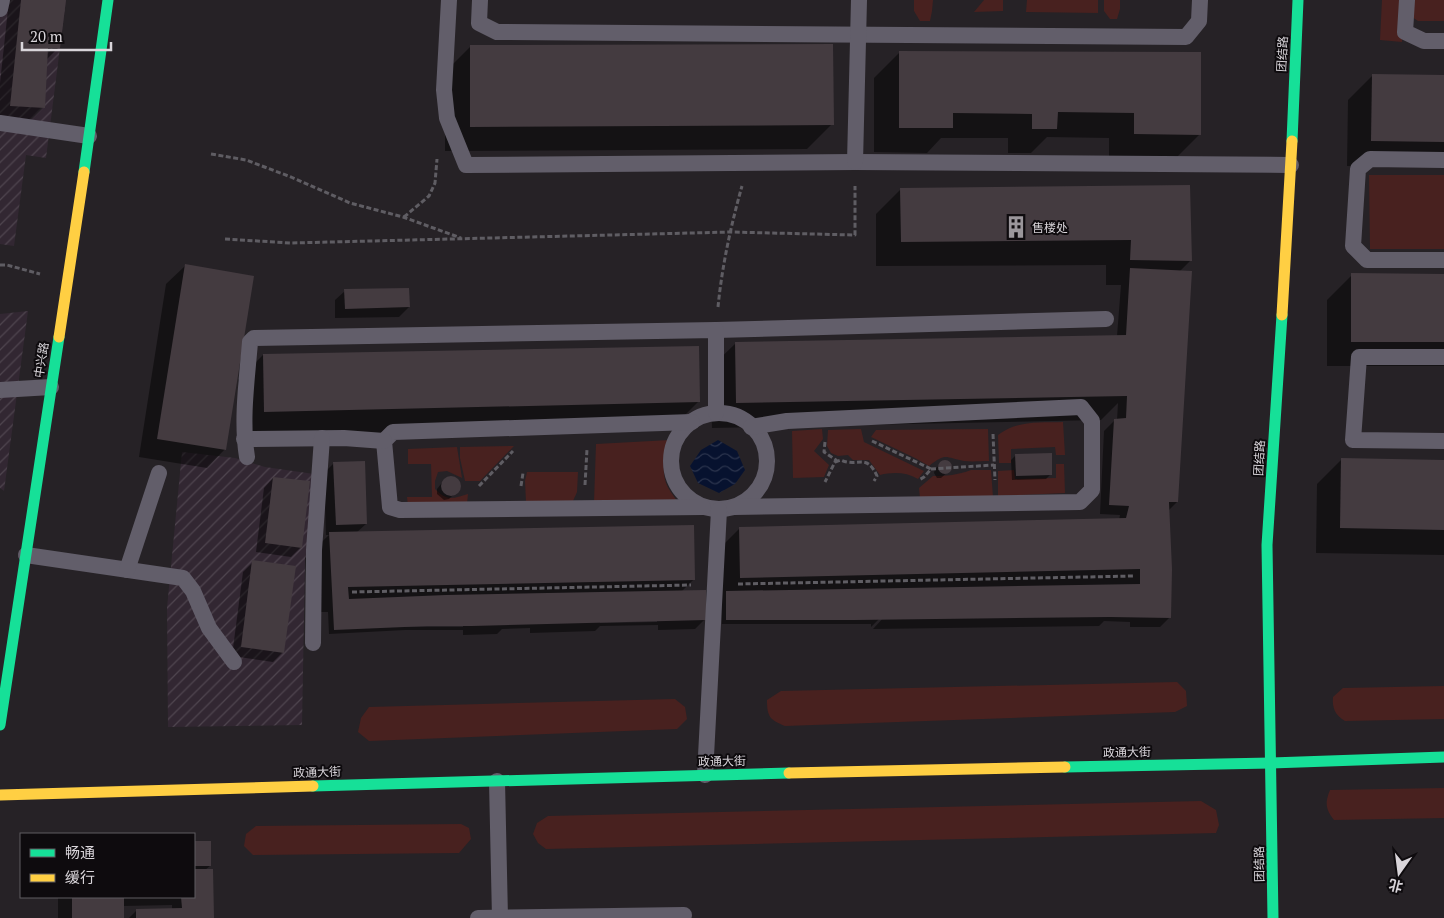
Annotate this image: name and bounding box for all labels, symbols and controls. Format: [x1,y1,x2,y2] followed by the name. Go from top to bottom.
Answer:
[22,20,111,52] scale bar
[30,26,63,46] text: 20 m
[1274,36,1290,72] street label: 团结路
[1003,214,1029,240] building icon: 售楼处
[1032,220,1068,235] place label: 售楼处
[31,341,51,379] street label: 中兴路
[1251,440,1267,476] street label: 团结路
[1103,744,1151,760] street label: 政通大街
[698,753,746,769] street label: 政通大街
[293,764,341,780] street label: 政通大街
[20,833,195,898] legend
[65,842,95,862] text: 畅通
[1251,846,1267,882] street label: 团结路
[1374,848,1424,898] north arrow
[65,867,95,887] text: 缓行
[1387,875,1405,897] text: 北

